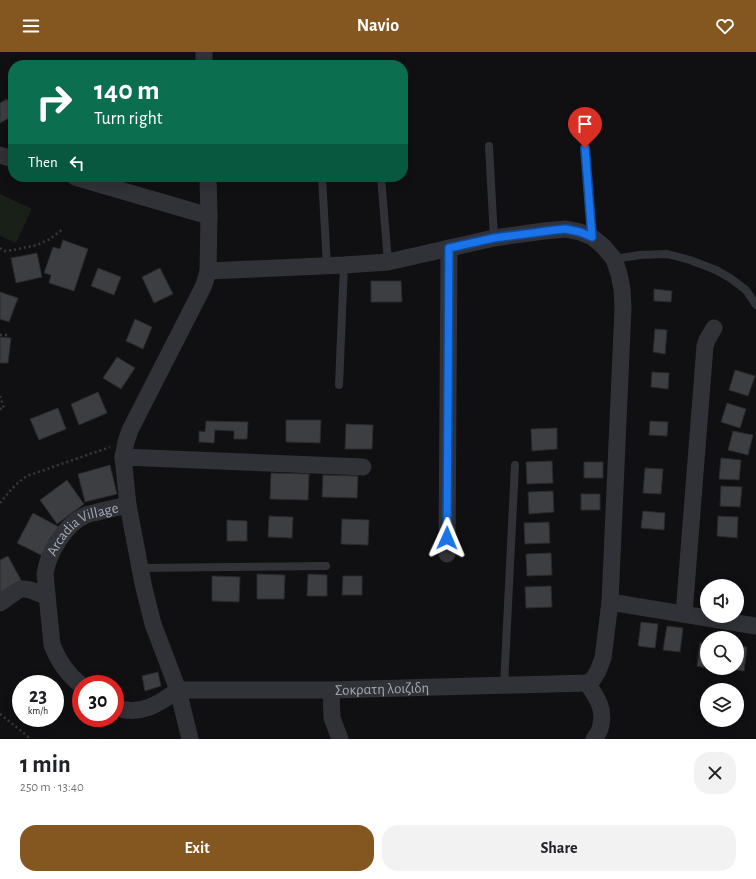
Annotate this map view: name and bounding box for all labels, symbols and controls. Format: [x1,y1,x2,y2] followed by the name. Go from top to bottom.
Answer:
[20,15,42,37] icon: menu
[714,15,736,37] icon: heart
[357,17,399,35] text: Navio
[28,76,80,128] icon: right
[94,77,160,105] text: 140 m
[568,107,602,148] pin
[94,110,163,128] text: Turn right
[574,113,596,135] icon: arrive
[66,152,88,174] icon: left
[28,155,58,170] text: Then
[44,500,120,558] street label: Arcadia Village
[426,517,468,559] position arrow
[700,579,744,727] map controls
[700,579,744,623] button: sound
[700,631,744,675] button: search
[72,675,124,727] speed limit sign: 30
[335,680,429,697] street label: Σοκρατη λοιζιδη
[700,683,744,727] button: layers
[29,686,47,706] text: 23
[28,706,48,716] text: km/h
[694,752,736,794] button: close
[20,753,71,777] text: 1 min
[20,781,84,794] text: 250 m · 13:40
[20,825,374,871] button: Exit
[382,825,736,871] button: Share

